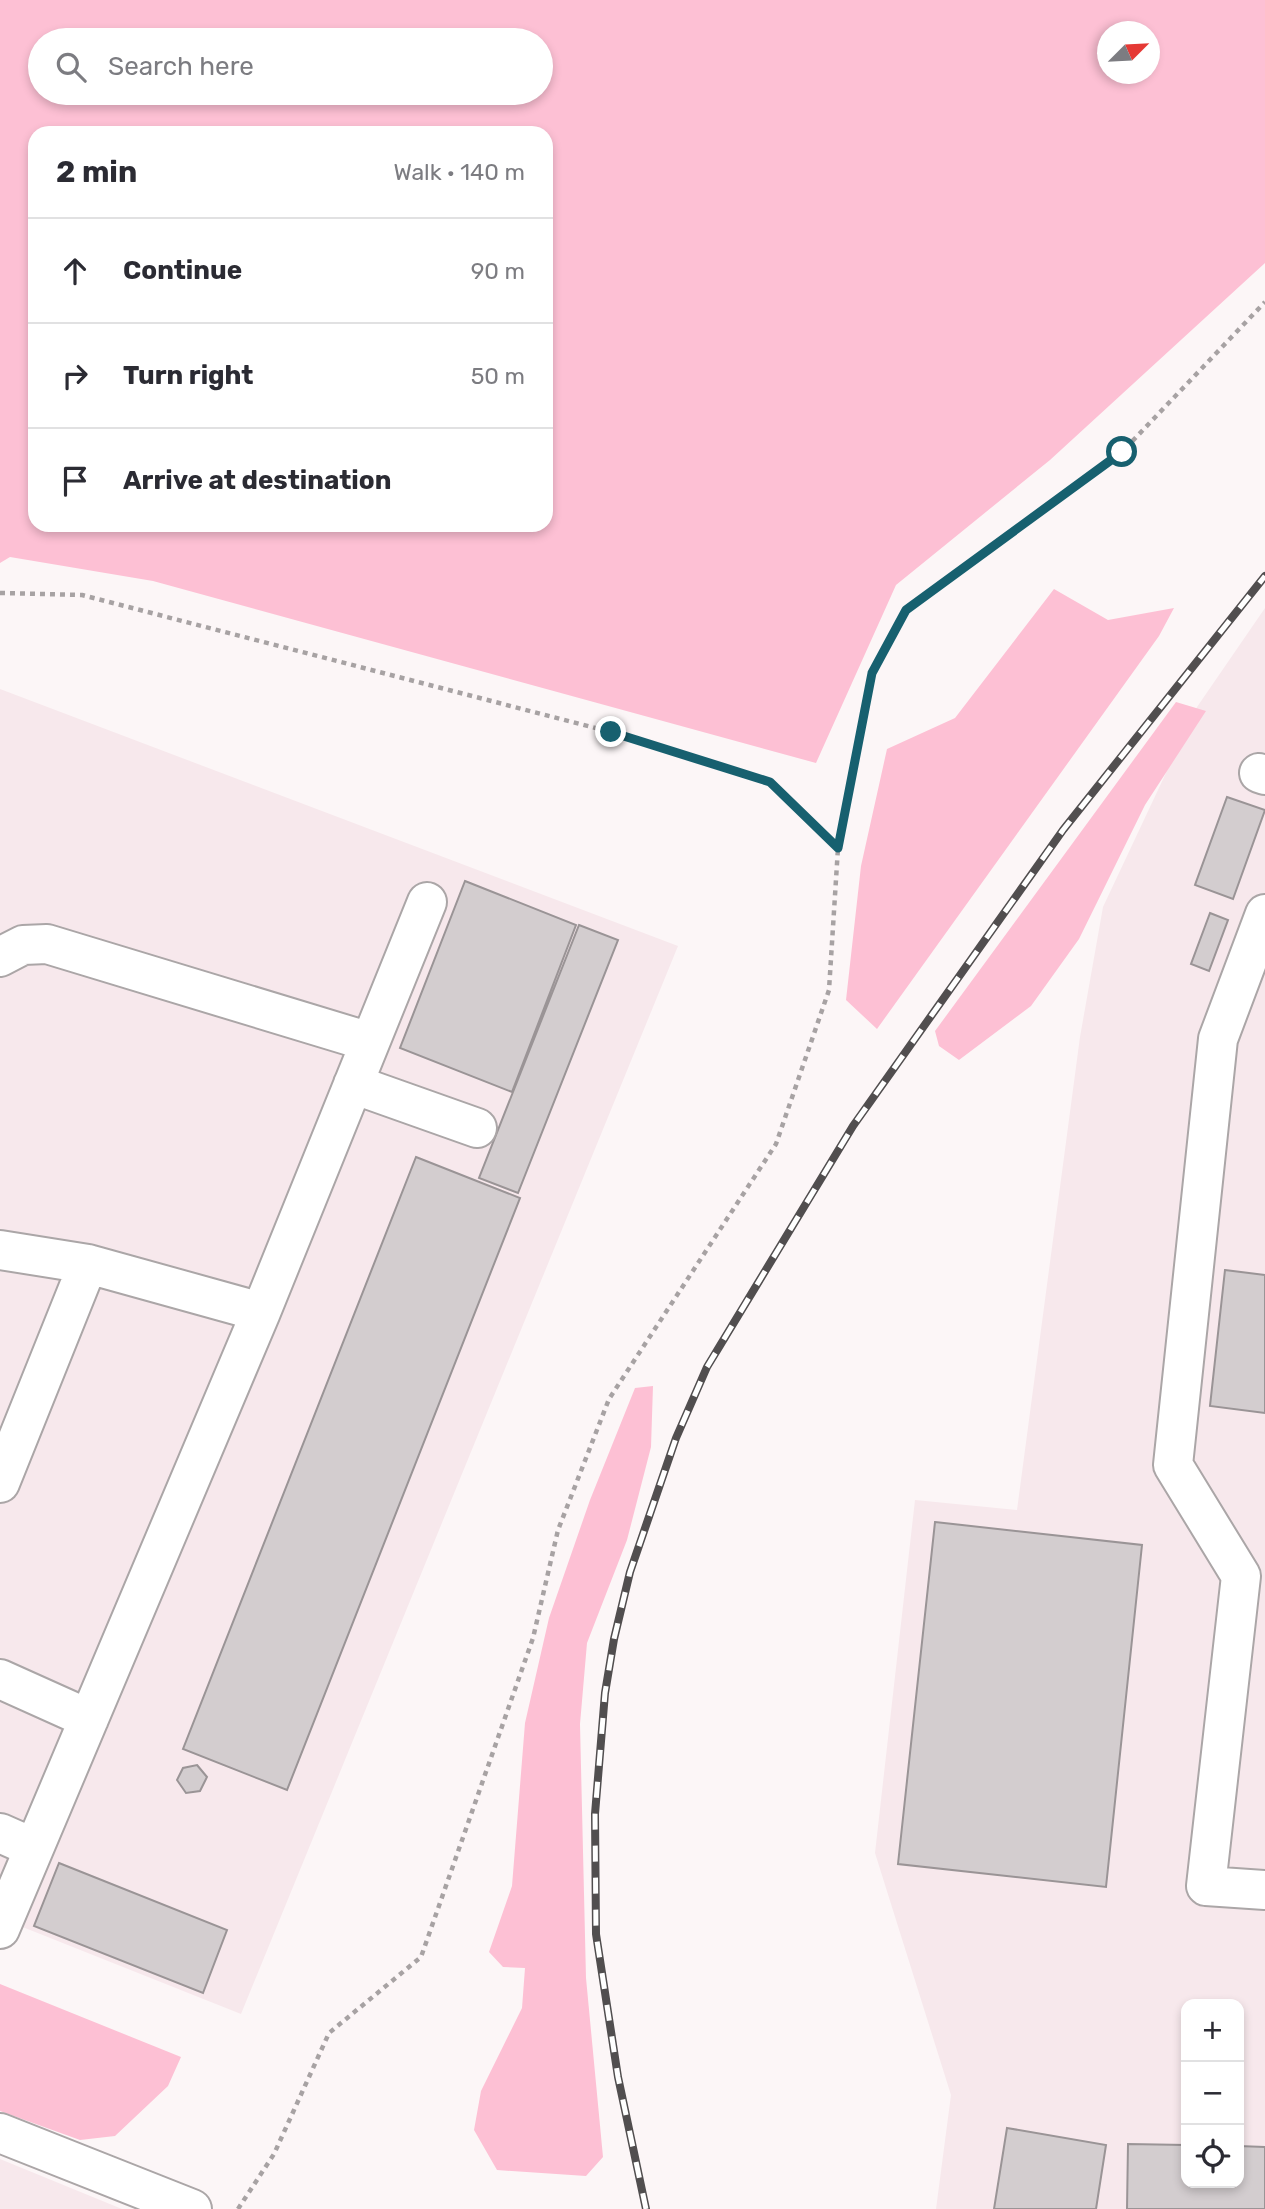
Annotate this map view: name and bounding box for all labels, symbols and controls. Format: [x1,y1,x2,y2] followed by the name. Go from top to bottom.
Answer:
[1097,21,1160,84] north arrow
[28,28,553,105] search box
[52,48,90,86] icon: search
[108,51,254,82] text: Search here
[56,154,137,190] text: 2 min
[393,158,525,186] text: Walk · 140 m
[56,252,94,290] icon: ahead
[123,255,242,286] text: Continue
[471,257,525,285] text: 90 m
[56,357,94,395] icon: right
[123,360,253,391] text: Turn right
[471,362,525,390] text: 50 m
[1106,436,1137,467] route start
[56,462,94,500] icon: arrive
[123,465,391,496] text: Arrive at destination
[595,716,626,747] route end
[1181,1999,1244,2188] map controls
[1181,1999,1244,2062] button: +
[1181,2062,1244,2125] button: −
[1181,2125,1244,2188] button: locate

